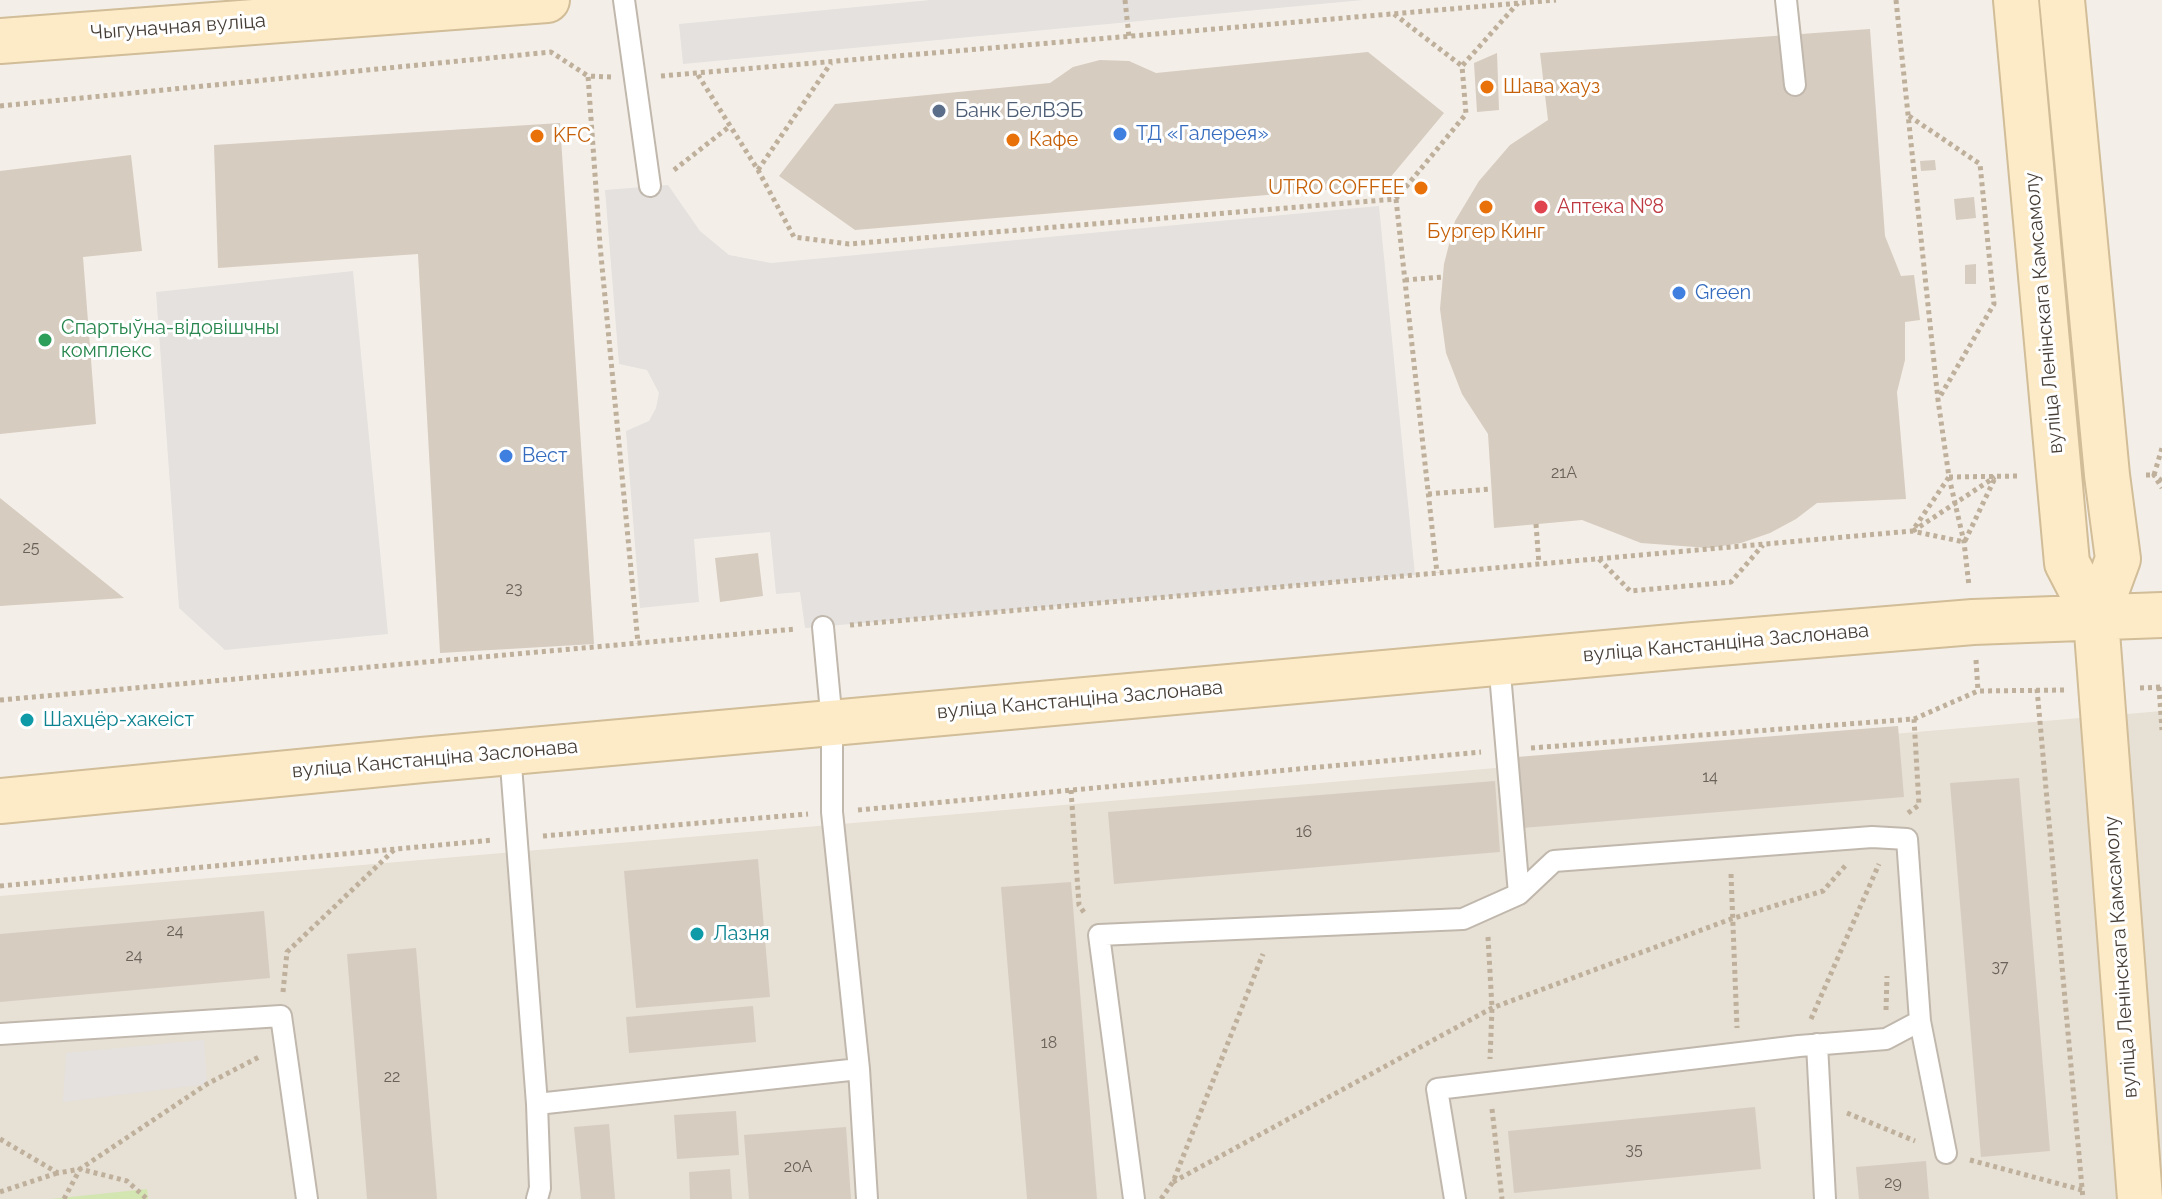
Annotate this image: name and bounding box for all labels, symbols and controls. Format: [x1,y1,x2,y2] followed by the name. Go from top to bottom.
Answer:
[89,9,267,45] street label: Чыгуначная вуліца
[1503,75,1600,99] place label: Шава хауз
[1478,78,1496,96] marker: Шава хауз
[955,99,1083,123] place label: Банк БелВЭБ
[930,102,948,120] marker: Банк БелВЭБ
[1136,122,1269,146] place label: ТД «Галерея»
[553,124,591,148] place label: KFC
[1111,125,1129,143] marker: ТД «Галерея»
[528,127,546,145] marker: KFC
[1029,128,1078,152] place label: Кафе
[1004,131,1022,149] marker: Кафе
[2020,171,2068,455] street label: вуліца Ленінскага Камсамолу
[1268,176,1405,200] place label: UTRO COFFEE
[1412,179,1430,197] marker: UTRO COFFEE
[1557,195,1664,219] place label: Аптека №8
[1477,198,1495,216] marker: Бургер Кинг
[1532,198,1550,216] marker: Аптека №8
[1427,220,1545,244] place label: Бургер Кинг
[1695,281,1751,305] place label: Green
[1670,284,1688,302] marker: Green
[61,316,279,363] place label: Спартыўна-відовішчны комплекс
[36,331,54,349] marker: Спартыўна-відовішчны комплекс
[522,444,568,468] place label: Вест
[497,447,515,465] marker: Вест
[1551,463,1577,483] house number: 21А
[22,538,40,558] house number: 25
[506,579,522,599] house number: 23
[1582,619,1870,667] street label: вуліца Канстанціна Заслонава
[936,676,1224,724] street label: вуліца Канстанціна Заслонава
[43,708,194,732] place label: Шахцёр-хакеіст
[18,711,36,729] marker: Шахцёр-хакеіст
[291,735,579,783] street label: вуліца Канстанціна Заслонава
[1702,767,1718,787] house number: 14
[2099,815,2143,1099] street label: вуліца Ленінскага Камсамолу
[1296,822,1312,842] house number: 16
[166,921,184,941] house number: 24
[713,922,770,946] place label: Лазня
[688,925,706,943] marker: Лазня
[125,946,143,966] house number: 24
[1991,957,2009,977] house number: 37
[1041,1033,1057,1053] house number: 18
[384,1067,400,1087] house number: 22
[1625,1140,1643,1160] house number: 35
[784,1157,812,1177] house number: 20А
[1884,1173,1902,1193] house number: 29

